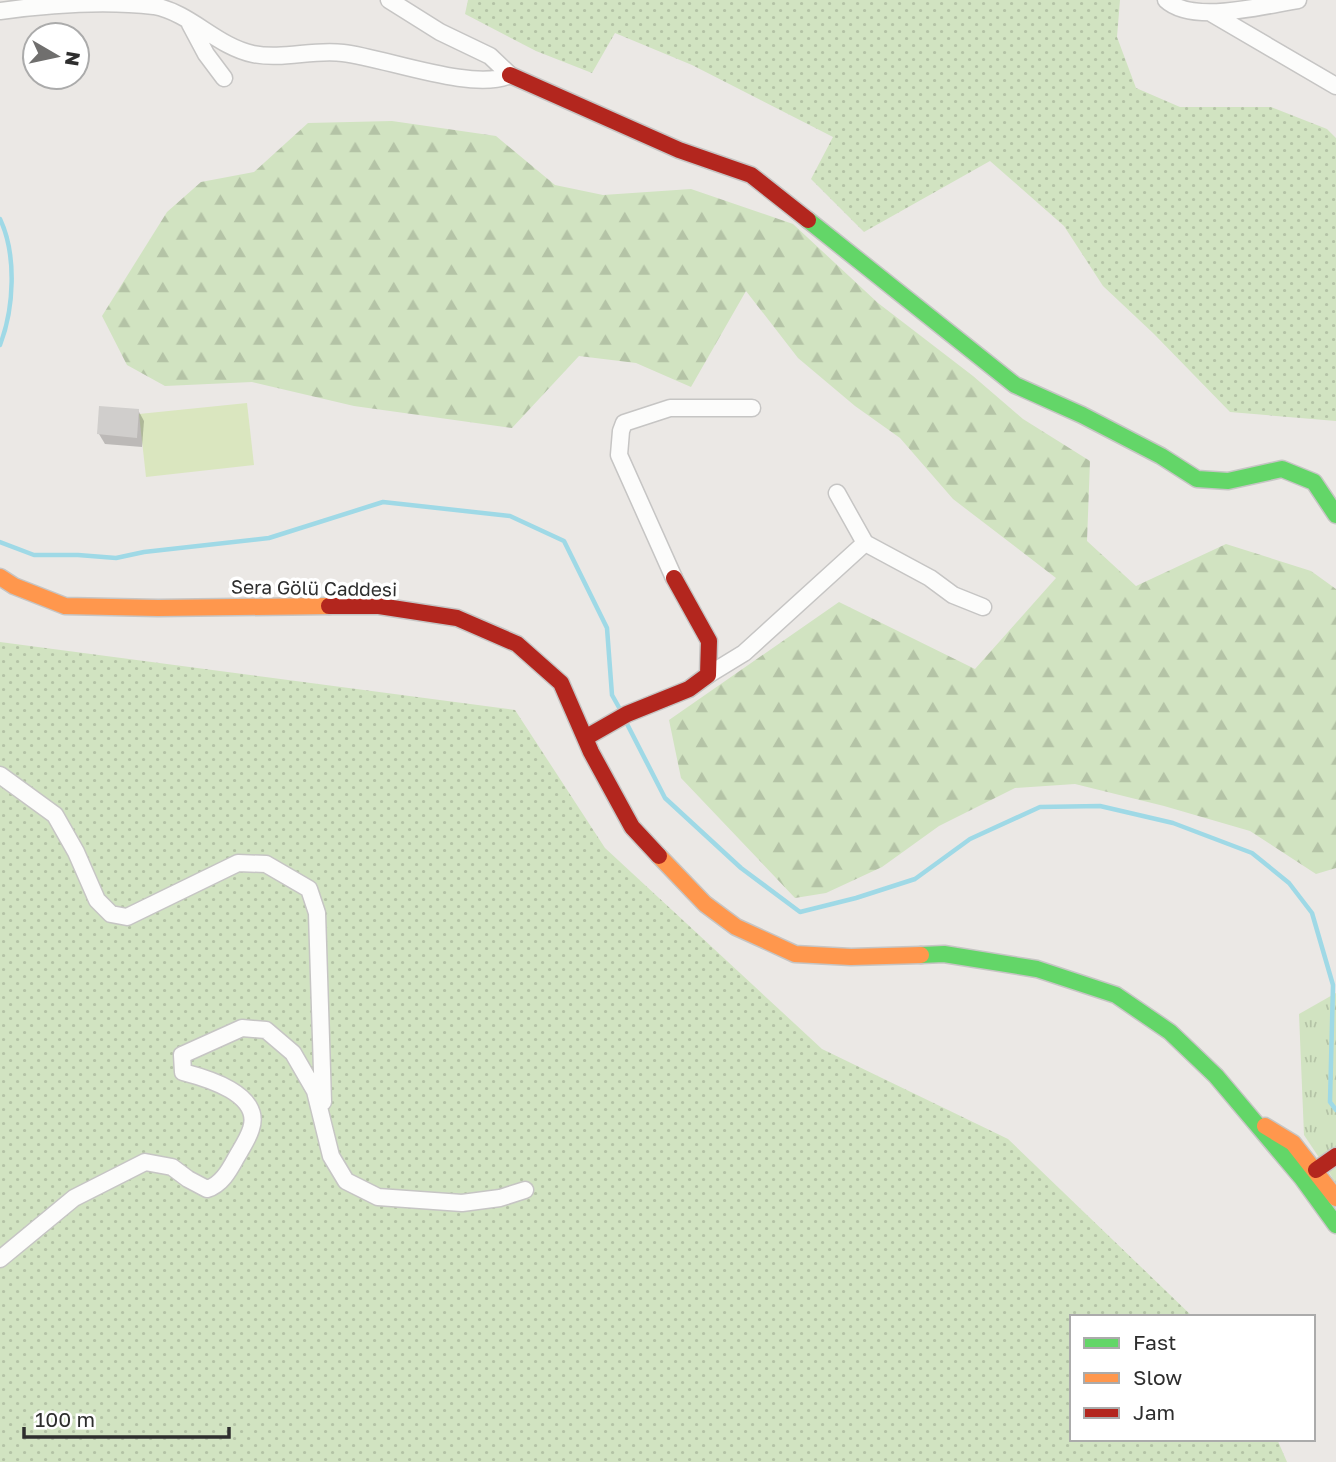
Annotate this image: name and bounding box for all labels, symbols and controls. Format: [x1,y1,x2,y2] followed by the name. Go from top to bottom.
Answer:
[21,21,91,91] north arrow
[61,50,86,68] text: N
[231,575,397,600] street label: Sera Gölü Caddesi
[1070,1315,1315,1441] legend
[1133,1329,1176,1355] text: Fast
[1133,1364,1182,1390] text: Slow
[24,1396,229,1440] scale bar
[1133,1399,1175,1425] text: Jam
[35,1406,95,1432] text: 100 m

